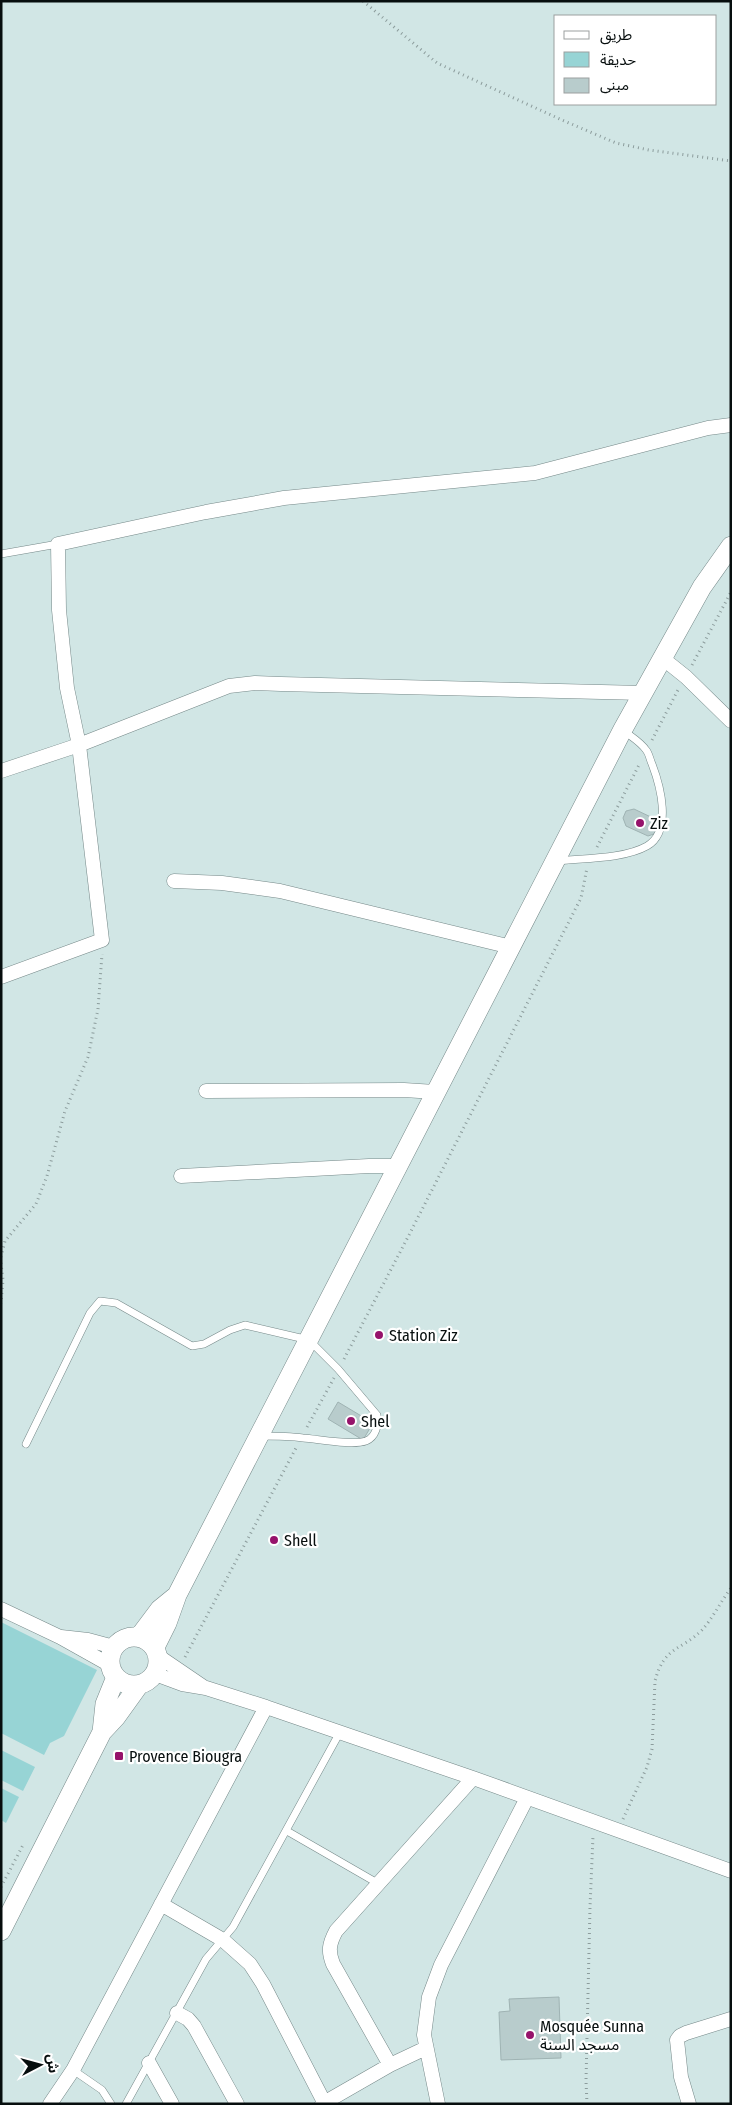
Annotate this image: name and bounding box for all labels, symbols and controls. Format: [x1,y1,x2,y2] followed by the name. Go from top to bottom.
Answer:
[554,15,717,105] legend
[600,26,632,45] text: طريق
[600,51,636,69] text: حديقة
[600,76,629,94] text: مبنى
[650,814,668,833] place label: Ziz
[634,817,646,829] marker: Ziz
[389,1326,458,1345] place label: Station Ziz
[373,1329,385,1341] marker: Station Ziz
[361,1412,390,1431] place label: Shel
[345,1415,357,1427] marker: Shel
[284,1531,317,1550] place label: Shell
[268,1534,280,1546] marker: Shell
[129,1747,242,1766] place label: Provence Biougra
[113,1750,125,1762] marker: Provence Biougra
[540,2017,644,2054] place label: Mosquée Sunna مسجد السنة
[524,2029,536,2041] marker: Mosquée Sunna مسجد السنة
[15,2040,65,2090] north arrow
[43,2053,62,2074] text: ش

